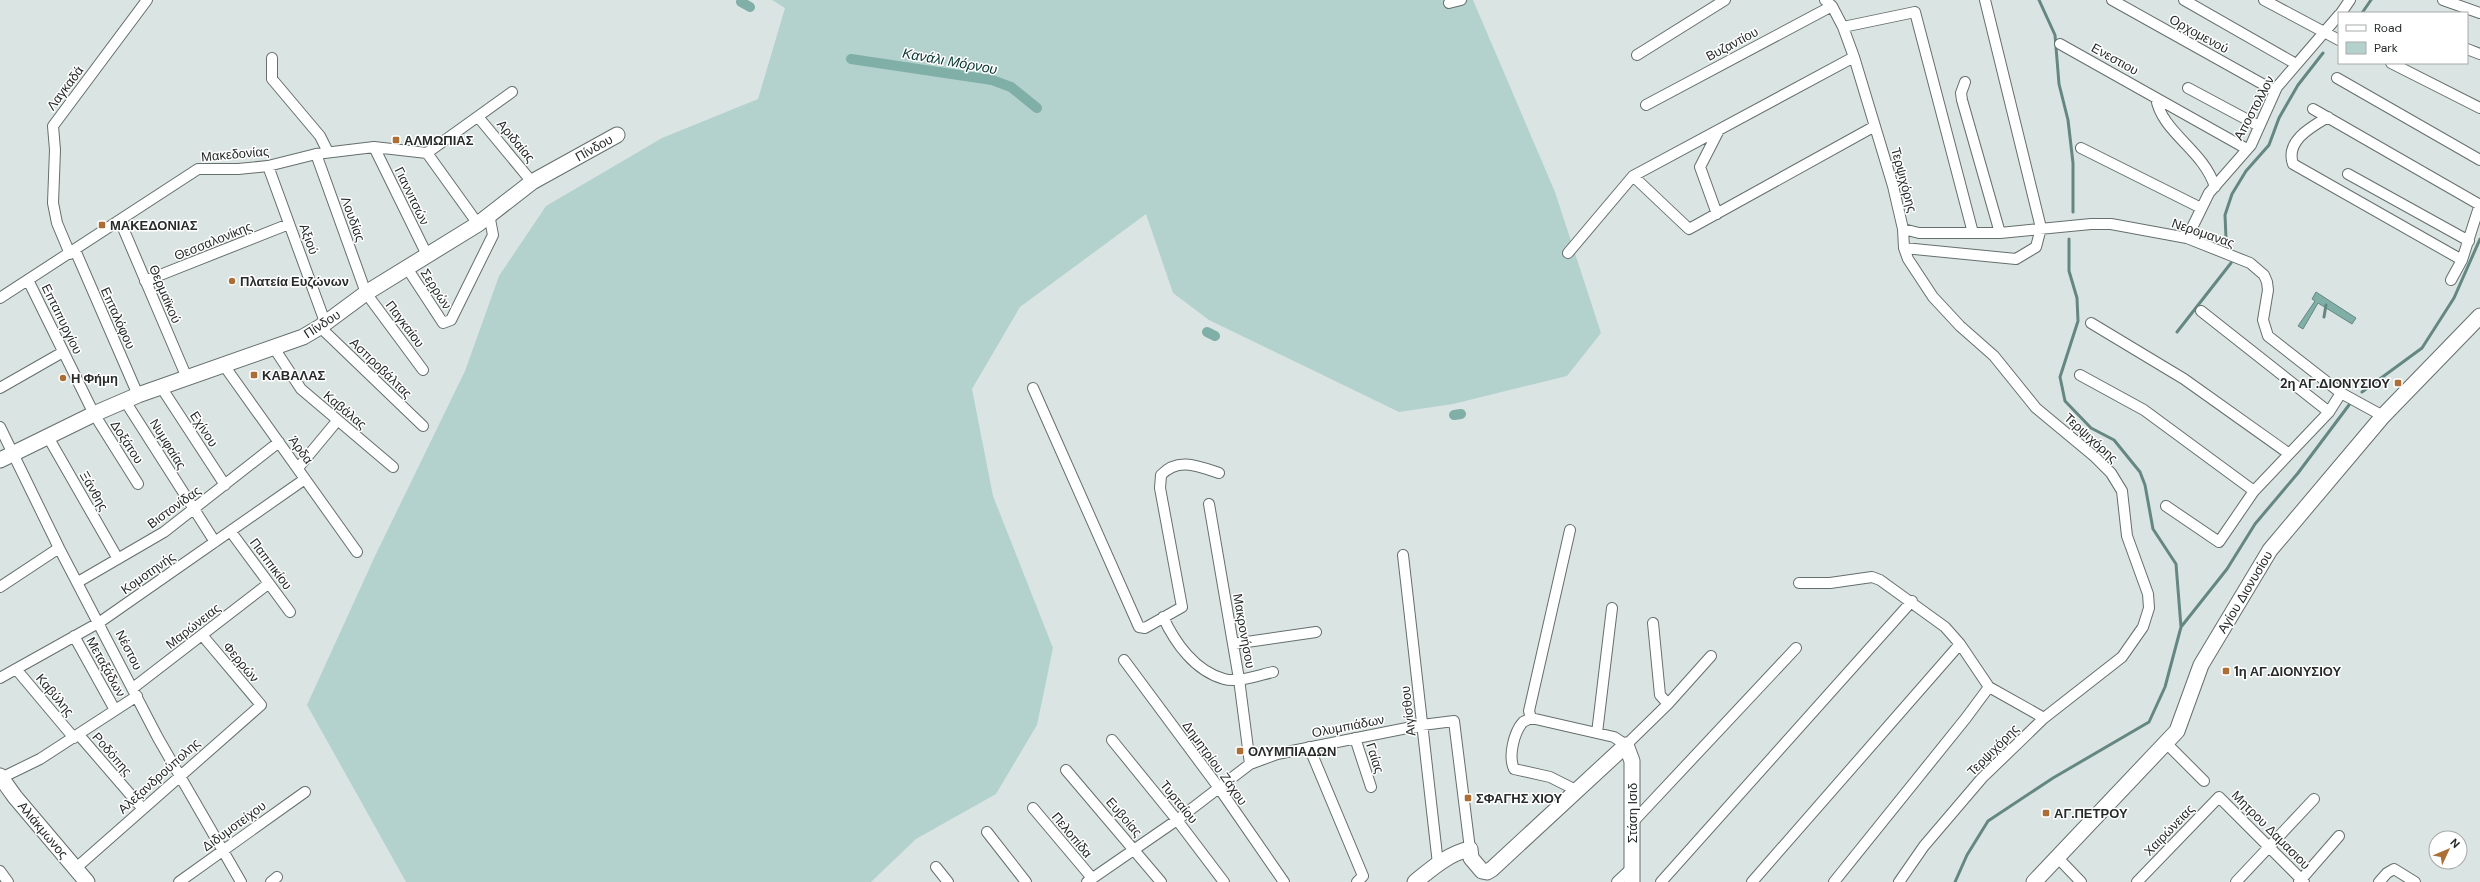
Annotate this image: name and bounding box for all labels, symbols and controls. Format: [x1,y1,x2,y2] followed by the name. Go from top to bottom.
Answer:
[2166,11,2232,57] street label: Ορχομενού
[2338,12,2468,64] legend
[2374,20,2402,36] text: Road
[1703,23,1761,65] street label: Βυζαντίου
[2088,39,2142,79] street label: Ενεστιου
[2374,40,2398,56] text: Park
[901,44,999,78] water label: Κανάλι Μόρνου
[43,62,88,114] street label: Λαγκαδά
[2230,73,2278,143] street label: Αποστολλον
[493,116,539,166] street label: Αριδαίας
[572,131,616,165] street label: Πίνδου
[404,132,474,149] place label: ΑΛΜΩΠΙΑΣ
[391,135,401,145] marker: ΑΛΜΩΠΙΑΣ
[200,143,270,165] street label: Μακεδονίας
[1887,146,1921,214] street label: Τερψιχόρης
[391,164,433,228] street label: Γιαννιτσών
[337,194,369,244] street label: Λουδίας
[2169,214,2237,252] street label: Νερομανας
[110,217,198,234] place label: ΜΑΚΕΔΟΝΙΑΣ
[172,218,254,264] street label: Θεσσαλονίκης
[97,220,107,230] marker: ΜΑΚΕΔΟΝΙΑΣ
[296,221,322,257] street label: Αξιού
[145,262,185,326] street label: Θερμαϊκού
[417,265,455,313] street label: Σερρών
[240,273,349,290] place label: Πλατεία Ευζώνων
[227,276,237,286] marker: Πλατεία Ευζώνων
[38,281,86,357] street label: Επταπυργίου
[97,284,139,352] street label: Επταλόφου
[382,297,428,351] street label: Παγκαίου
[300,306,344,342] street label: Πίνδου
[346,334,416,402] street label: Ασπροβάλτας
[262,367,326,384] place label: ΚΑΒΑΛΑΣ
[71,370,118,387] place label: Η Φήμη
[249,370,259,380] marker: ΚΑΒΑΛΑΣ
[58,373,68,383] marker: Η Φήμη
[2280,375,2390,392] place label: 2η ΑΓ.ΔΙΟΝΥΣΙΟΥ
[2393,378,2403,388] marker: 2η ΑΓ.ΔΙΟΝΥΣΙΟΥ
[320,387,370,433] street label: Καβάλας
[186,408,222,450] street label: Εχίνου
[2061,409,2121,467] street label: Τερψιχόρης
[146,415,190,473] street label: Νυμφαίας
[107,417,147,467] street label: Δοξάτου
[285,433,317,468] street label: Άρδα
[76,468,112,514] street label: Ξάνθης
[144,482,204,532] street label: Βιστονίδας
[246,535,296,593] street label: Παππικίου
[117,548,179,598] street label: Κομοτηνής
[2214,548,2276,636] street label: Αγίου Διονυσίου
[1229,592,1259,670] street label: Μακρονήσου
[162,599,224,653] street label: Μαρώνειας
[112,627,146,673] street label: Νέστου
[83,634,129,700] street label: Μεταξάδων
[219,638,263,686] street label: Φερρών
[2234,663,2341,680] place label: 1η ΑΓ.ΔΙΟΝΥΣΙΟΥ
[2221,666,2231,676] marker: 1η ΑΓ.ΔΙΟΝΥΣΙΟΥ
[32,670,78,720] street label: Καβύλης
[1396,685,1420,737] street label: Αιγίσθου
[1310,711,1386,741] street label: Ολυμπιάδων
[1179,718,1251,808] street label: Δημητρίου Ζάχου
[1963,720,2023,780] street label: Τερψιχόρης
[88,729,136,779] street label: Ροδόπης
[114,735,204,817] street label: Αλεξανδρούπολης
[1362,740,1388,776] street label: Γαίας
[1248,743,1336,760] place label: ΟΛΥΜΠΙΑΔΩΝ
[1235,746,1245,756] marker: ΟΛΥΜΠΙΑΔΩΝ
[1156,777,1202,827] street label: Τυρταίου
[1624,783,1641,843] street label: Στάση Ισιδ
[2228,787,2314,873] street label: Μητρου Δαμασιου
[1476,790,1563,807] place label: ΣΦΑΓΗΣ ΧΙΟΥ
[1463,793,1473,803] marker: ΣΦΑΓΗΣ ΧΙΟΥ
[1102,794,1146,840] street label: Ευβοίας
[199,797,269,855] street label: Διδυμοτείχου
[14,798,72,862] street label: Αλιάκμωνος
[2140,801,2198,859] street label: Χαιρώνειας
[2054,805,2128,822] place label: ΑΓ.ΠΕΤΡΟΥ
[2041,808,2051,818] marker: ΑΓ.ΠΕΤΡΟΥ
[1048,809,1096,862] street label: Πελοπίδα
[2428,830,2468,870] north arrow
[2447,835,2463,851] text: N

